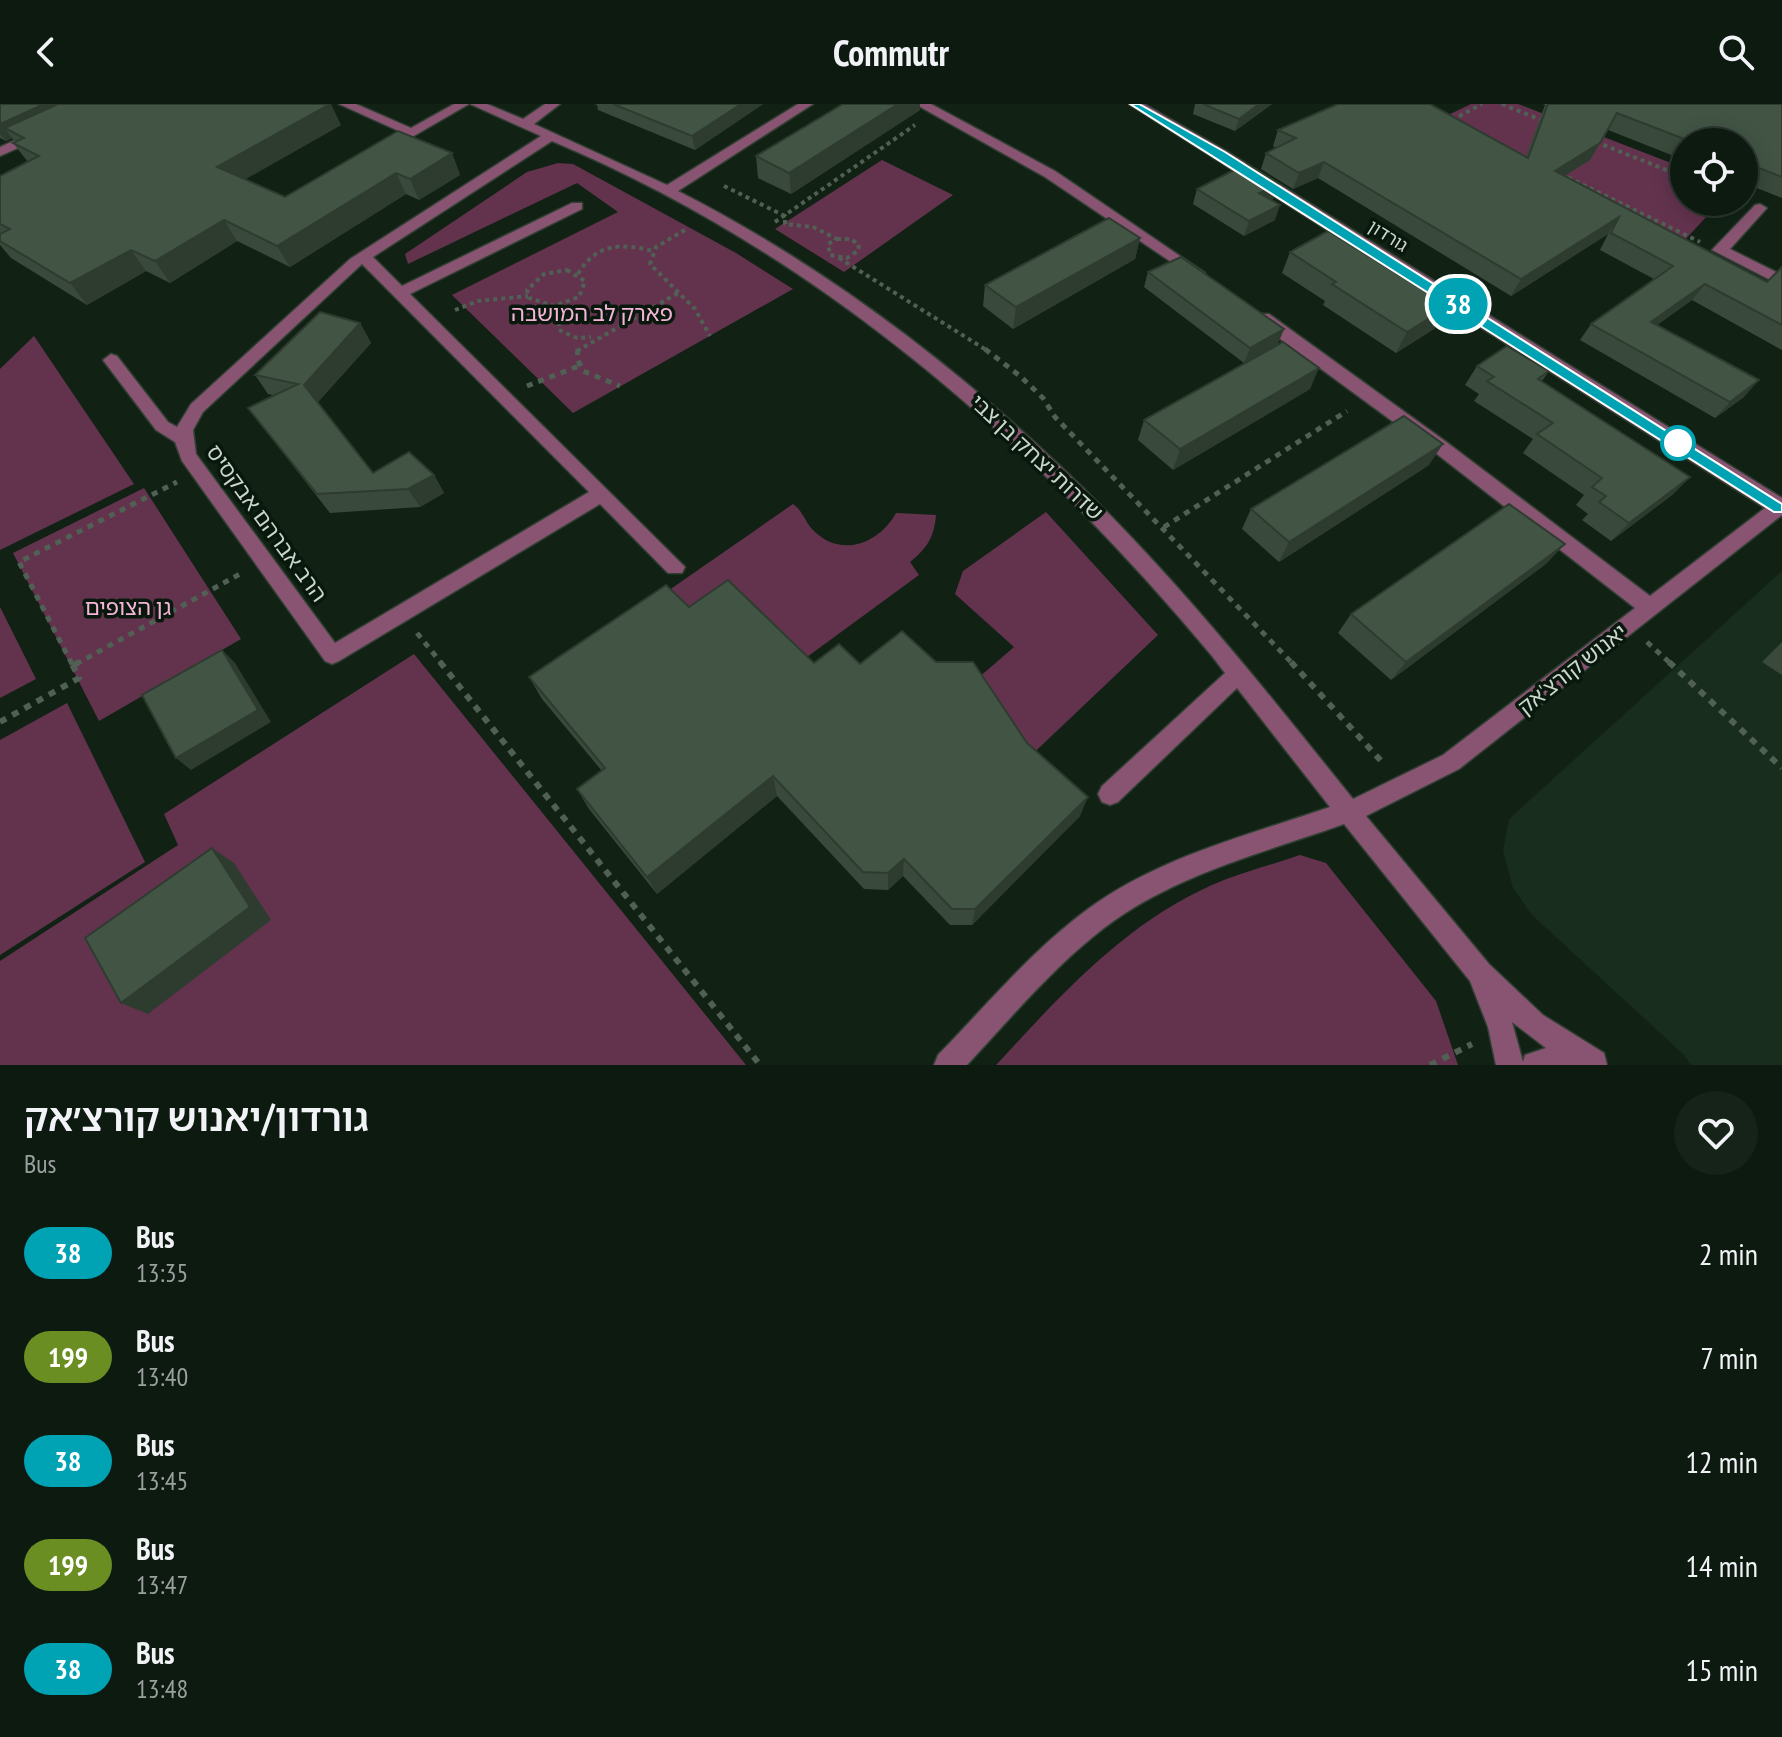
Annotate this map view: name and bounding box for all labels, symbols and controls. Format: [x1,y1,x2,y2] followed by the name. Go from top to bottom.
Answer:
[833,29,949,76] text: Commutr
[24,30,68,74] icon: back
[1714,30,1758,74] icon: search
[1670,128,1758,216] map controls
[1670,128,1758,216] button: locate
[1364,215,1413,257] street label: גורדון
[1422,278,1494,330] line badge: 38
[1445,285,1471,322] text: 38
[511,299,673,327] park label: פארק לב המושבה
[965,388,1109,526] street label: שדרות יצחק בן צבי
[1661,426,1695,460] unlabelled marker
[201,439,333,607] street label: הרב אברהם אבקסיס
[85,593,171,621] park label: גן הצופים
[1512,618,1632,720] street label: יאנוש קורצ'אק
[1674,1091,1758,1175] button: heart
[24,1092,369,1141] text: גורדון/יאנוש קורצ׳אק
[24,1147,56,1180] text: Bus
[136,1217,175,1256] text: Bus
[55,1234,81,1271] text: 38
[1699,1234,1758,1273] text: 2 min
[136,1256,188,1289] text: 13:35
[136,1321,175,1360] text: Bus
[48,1338,88,1375] text: 199
[1700,1338,1758,1377] text: 7 min
[136,1360,188,1393] text: 13:40
[136,1425,175,1464] text: Bus
[55,1442,81,1479] text: 38
[1685,1442,1758,1481] text: 12 min
[136,1464,188,1497] text: 13:45
[136,1529,175,1568] text: Bus
[48,1546,88,1583] text: 199
[1685,1546,1758,1585] text: 14 min
[136,1568,188,1601] text: 13:47
[136,1633,175,1672] text: Bus
[55,1650,81,1687] text: 38
[1685,1650,1758,1689] text: 15 min
[136,1672,188,1705] text: 13:48

